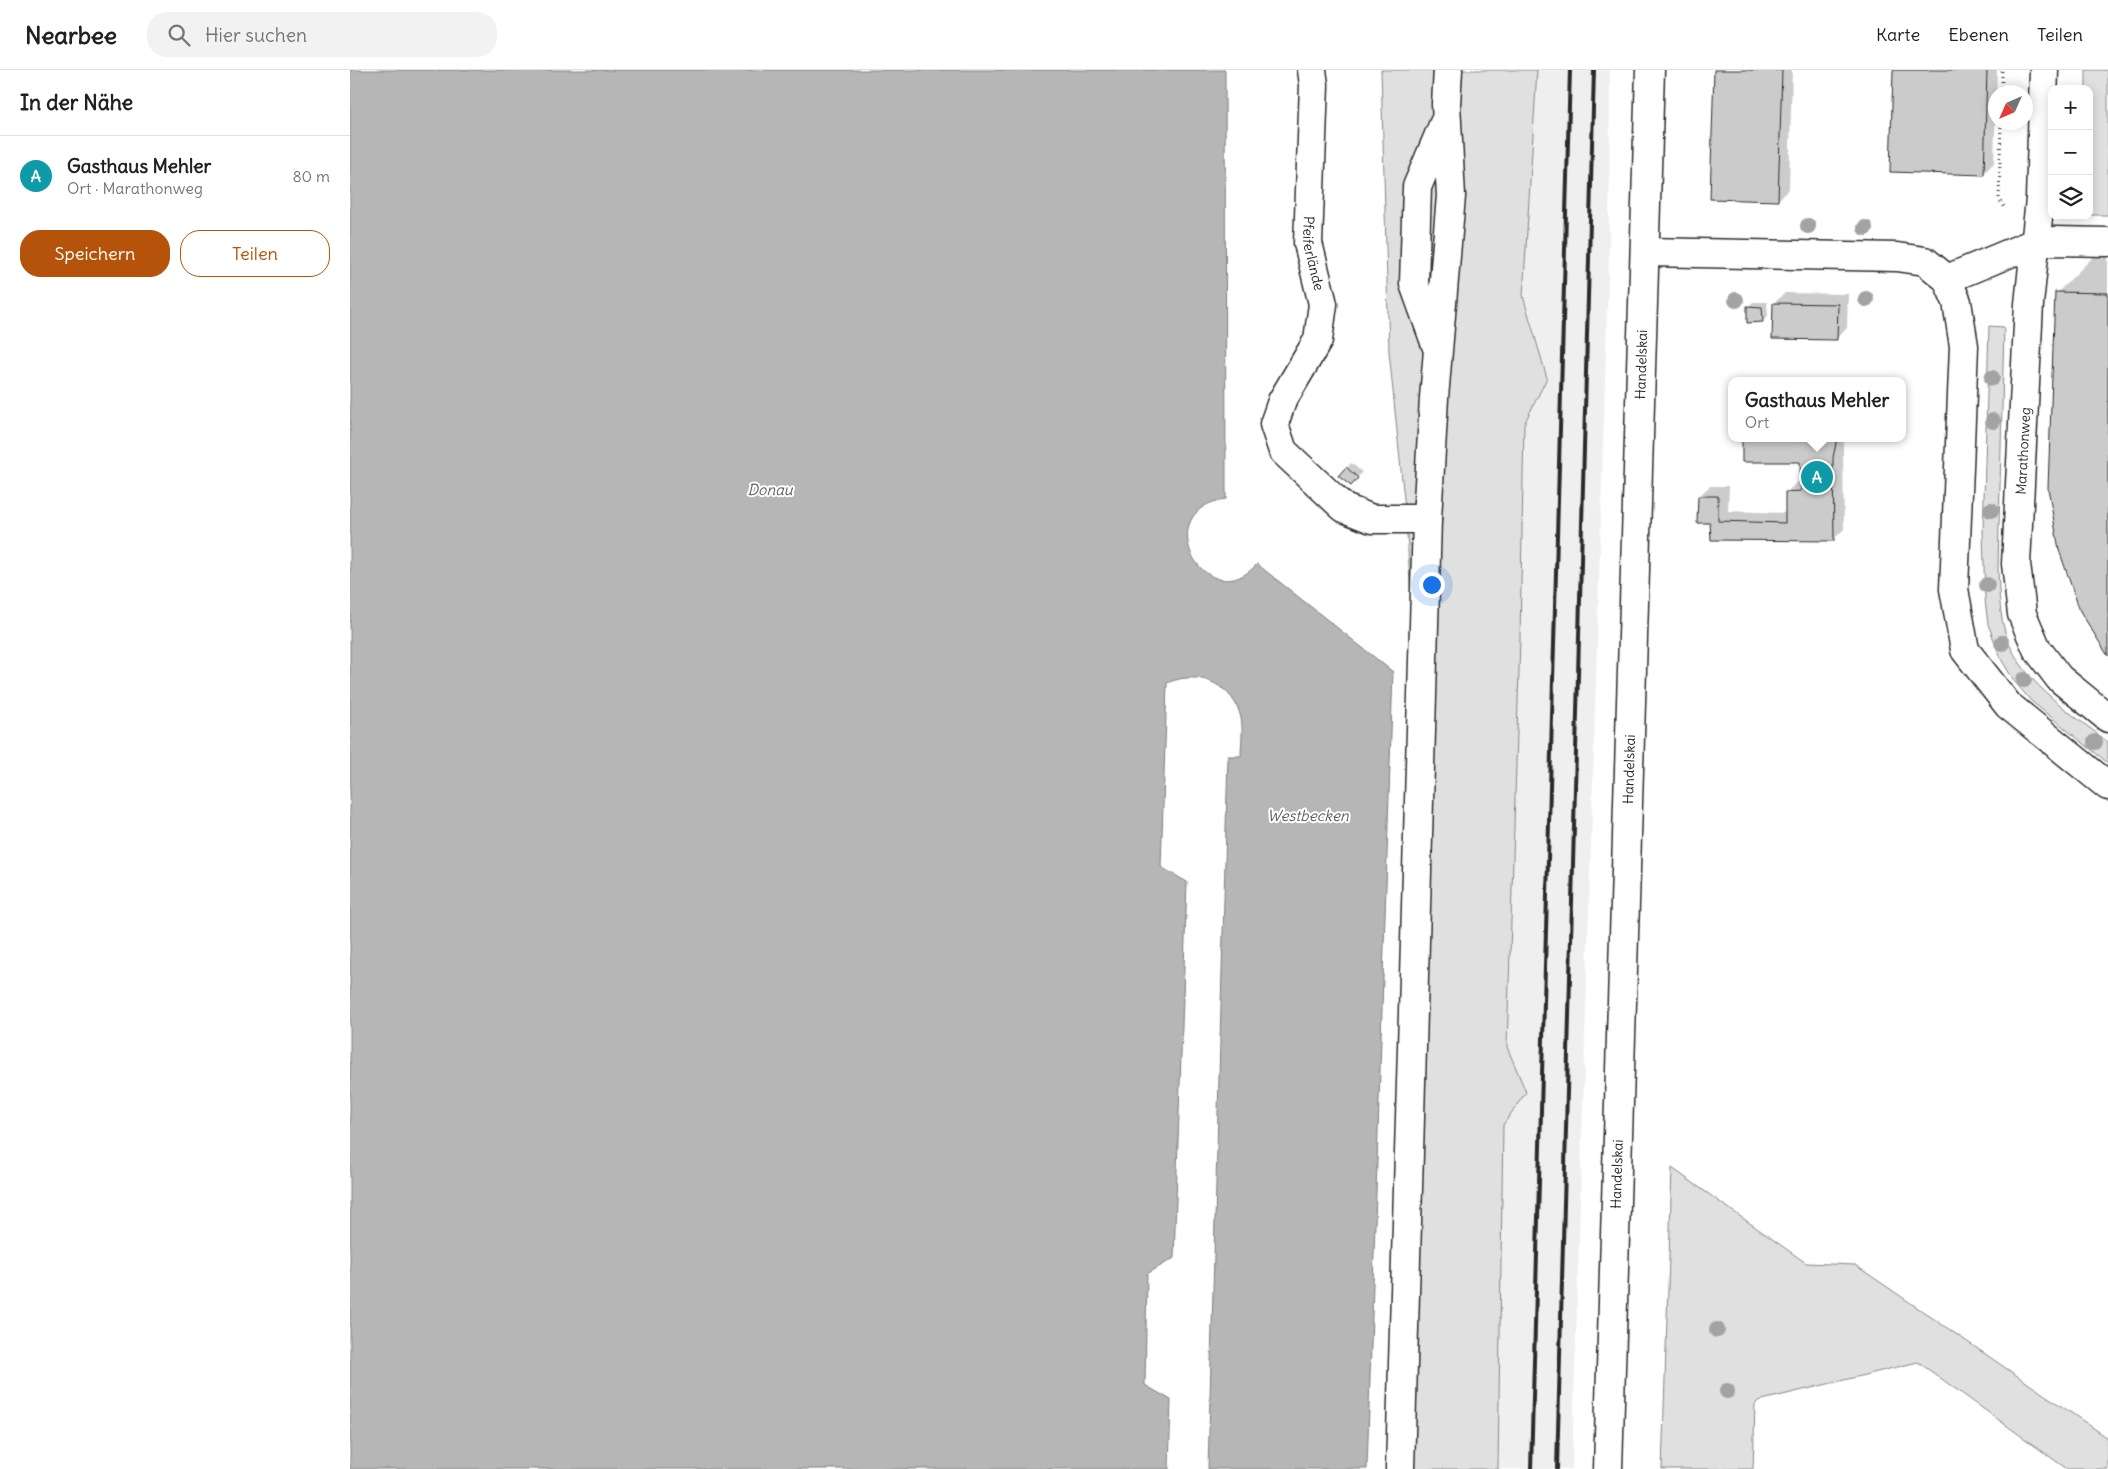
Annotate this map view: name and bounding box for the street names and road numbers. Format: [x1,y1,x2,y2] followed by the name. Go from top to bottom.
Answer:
[1299,216,1328,292] street label: Pfeiferlände
[1631,329,1651,400] street label: Handelskai
[2012,407,2034,495] street label: Marathonweg
[1619,734,1639,804] street label: Handelskai
[1607,1139,1627,1209] street label: Handelskai

